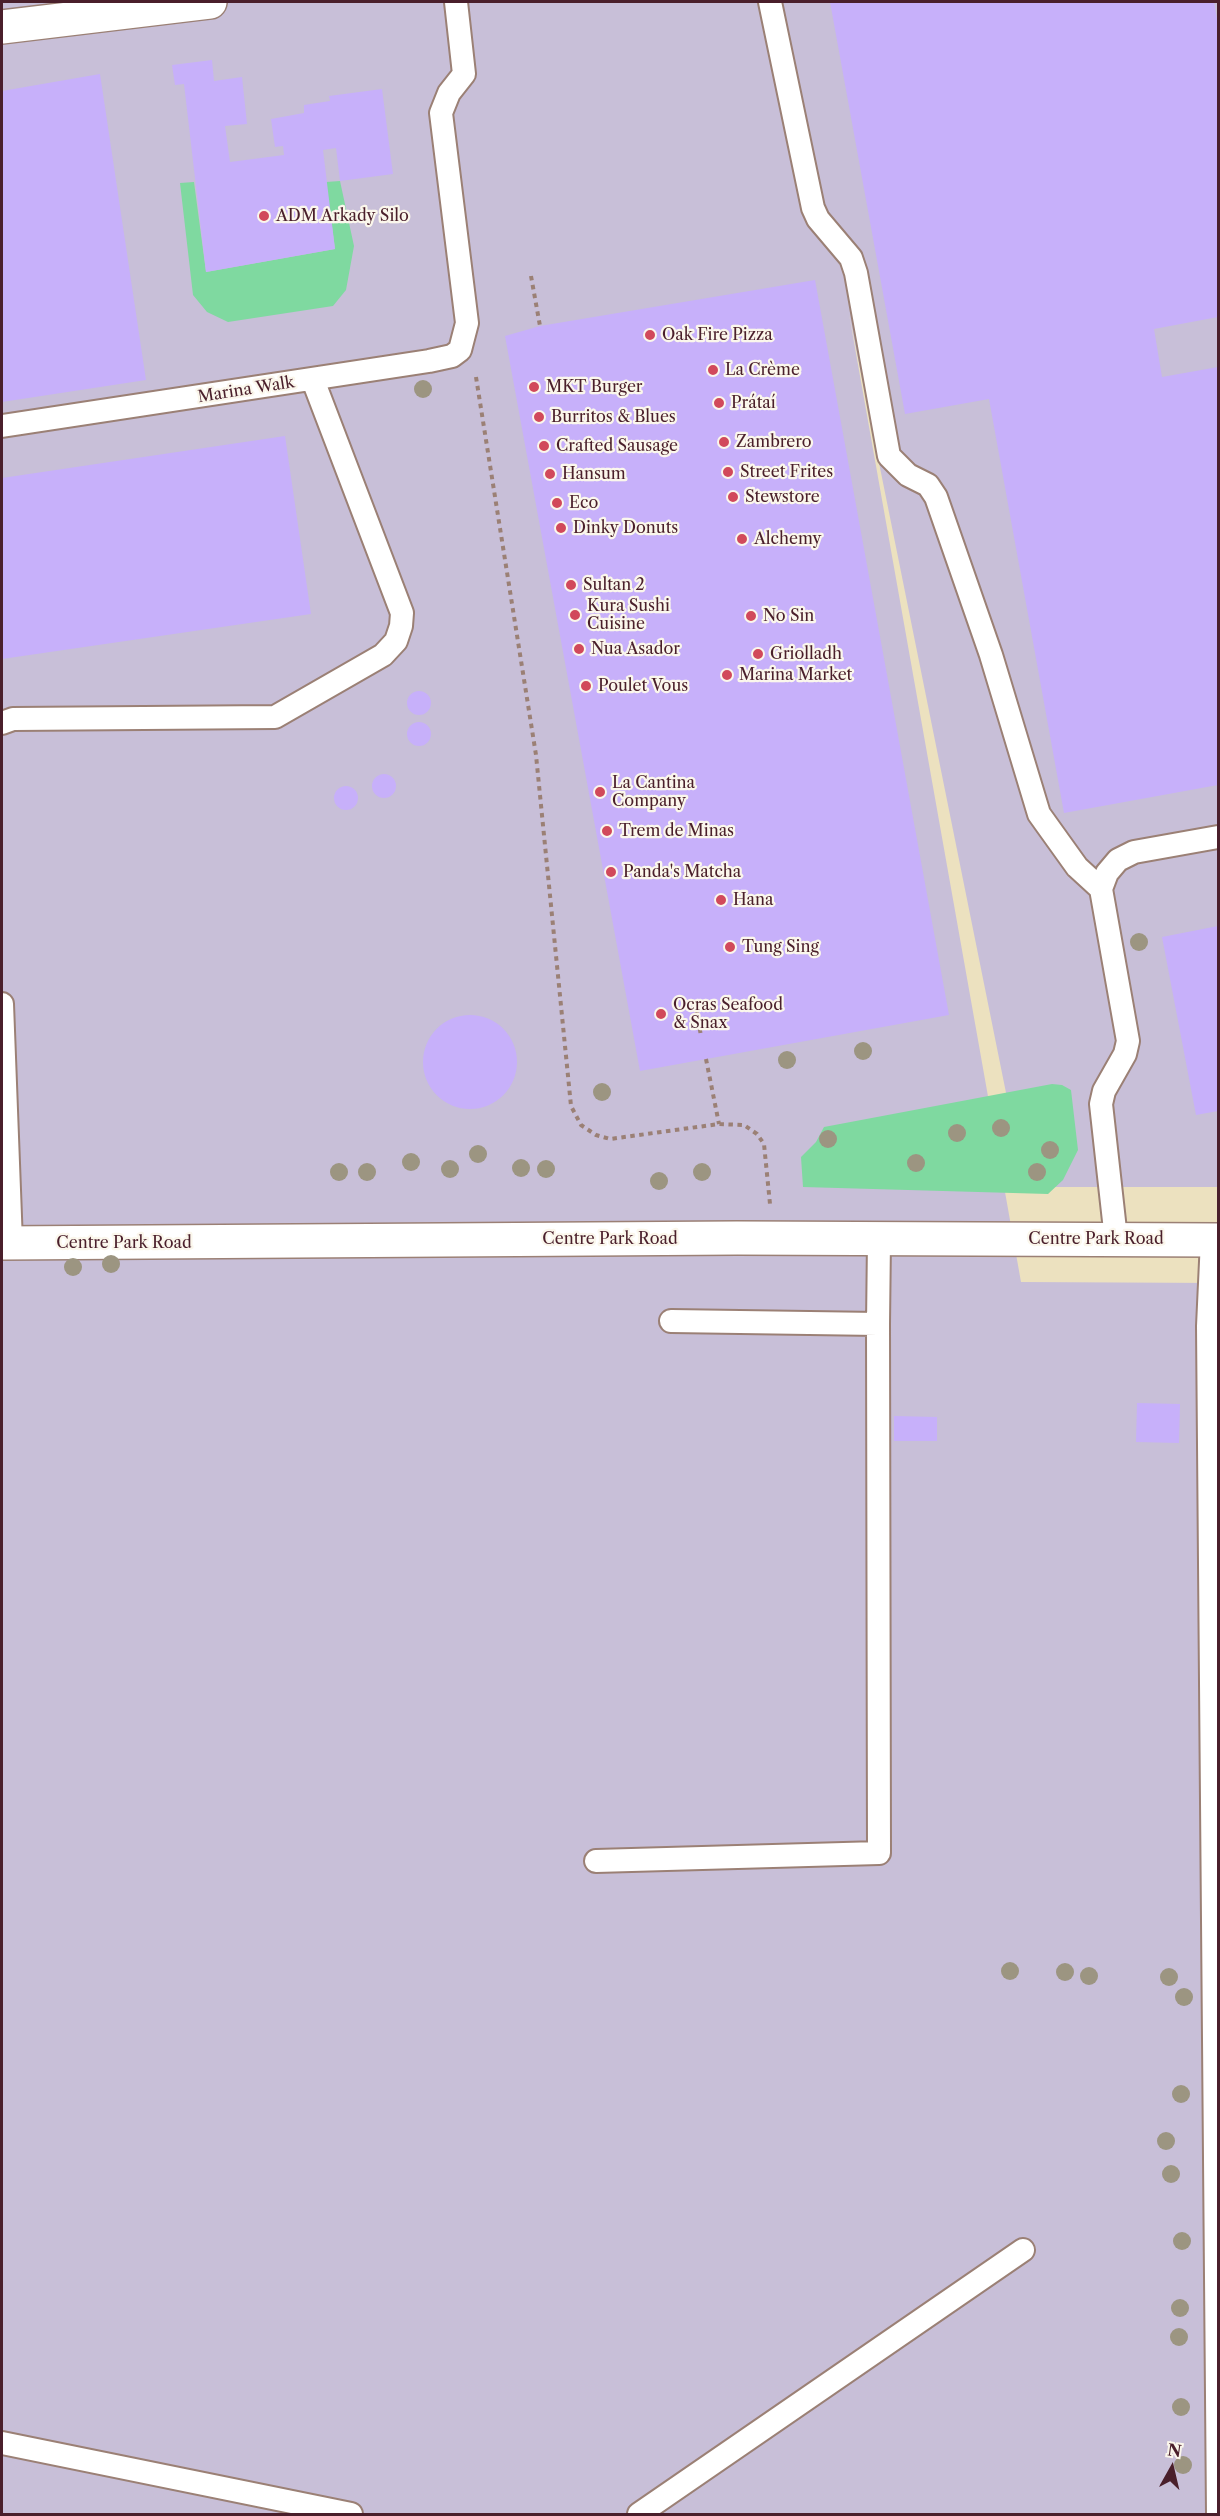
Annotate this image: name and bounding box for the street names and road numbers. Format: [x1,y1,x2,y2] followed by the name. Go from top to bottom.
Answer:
[196,373,296,407] street label: Marina Walk
[542,1229,678,1249] street label: Centre Park Road
[1028,1229,1164,1249] street label: Centre Park Road
[56,1233,192,1253] street label: Centre Park Road

